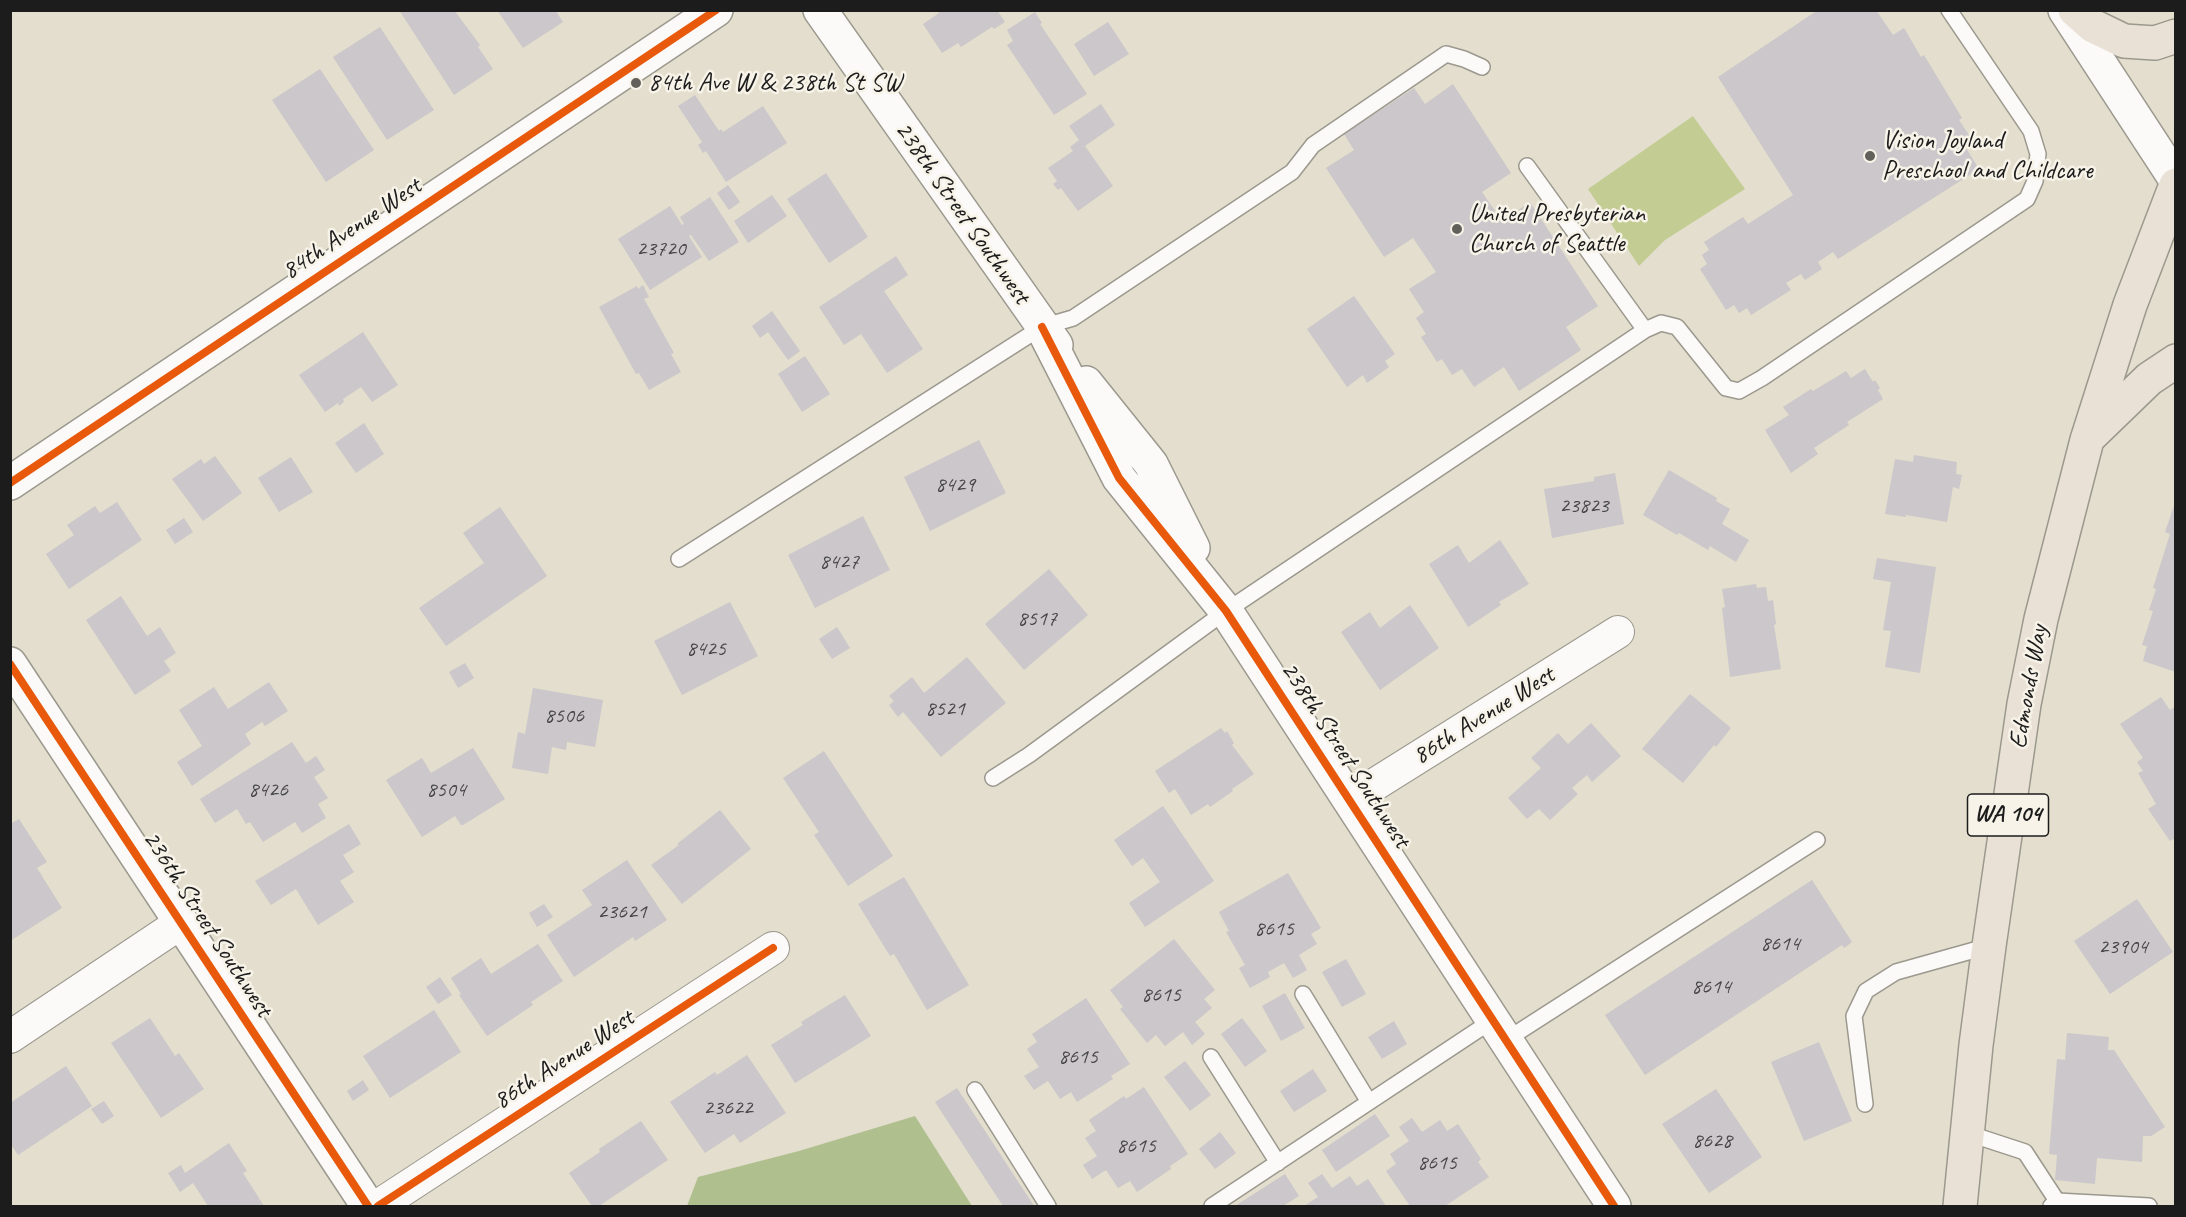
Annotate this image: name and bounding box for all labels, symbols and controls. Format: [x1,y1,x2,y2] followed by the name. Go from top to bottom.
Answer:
[648,67,902,99] place label: 84th Ave W & 238th St SW
[629,76,643,90] marker: 84th Ave W & 238th St SW
[887,116,1037,310] street label: 238th Street Southwest
[1882,125,2092,186] place label: Vision Joyland Preschool and Childcare
[1863,149,1877,163] marker: Vision Joyland Preschool and Childcare
[277,171,427,287] street label: 84th Avenue West
[1469,198,1645,260] place label: United Presbyterian Church of Seattle
[1450,222,1464,236] marker: United Presbyterian Church of Seattle
[636,236,686,262] house number: 23720
[935,472,975,498] house number: 8429
[1559,493,1609,519] house number: 23823
[819,549,859,575] house number: 8427
[1017,606,1057,632] house number: 8517
[2003,623,2055,751] street label: Edmonds Way
[686,636,726,662] house number: 8425
[1273,656,1417,854] street label: 238th Street Southwest
[1407,660,1561,772] street label: 86th Avenue West
[925,696,965,722] house number: 8521
[544,703,584,729] house number: 8506
[248,777,288,803] house number: 8426
[426,777,466,803] house number: 8504
[1968,794,2048,836] road number: WA 104
[135,825,279,1023] street label: 236th Street Southwest
[597,899,647,925] house number: 23621
[1254,916,1294,942] house number: 8615
[1760,931,1800,957] house number: 8614
[2098,934,2148,960] house number: 23904
[1691,974,1731,1000] house number: 8614
[1141,982,1181,1008] house number: 8615
[488,1003,640,1117] street label: 86th Avenue West
[1058,1044,1098,1070] house number: 8615
[703,1095,753,1121] house number: 23622
[1692,1128,1732,1154] house number: 8628
[1116,1133,1156,1159] house number: 8615
[1417,1150,1457,1176] house number: 8615

